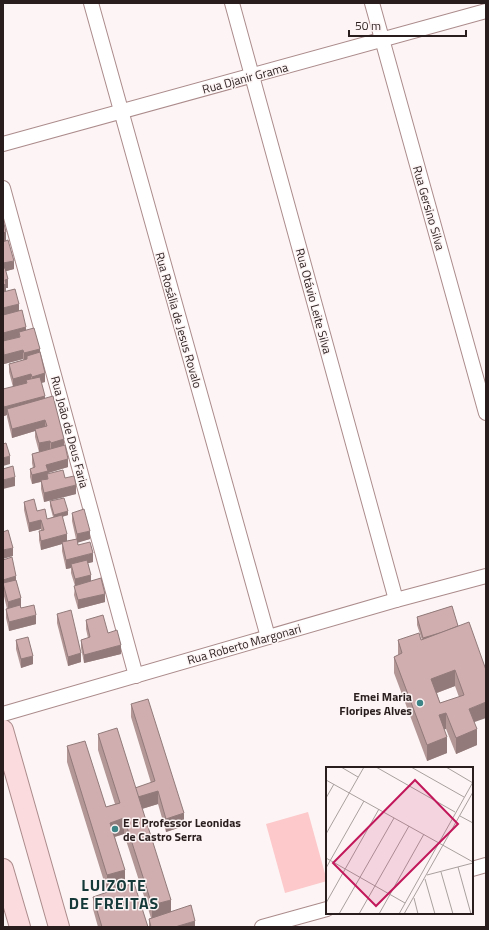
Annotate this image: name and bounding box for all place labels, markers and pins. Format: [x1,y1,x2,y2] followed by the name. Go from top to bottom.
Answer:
[339,687,412,720] place label: Emei Maria Floripes Alves
[415,698,425,708] marker: Emei Maria Floripes Alves
[123,813,241,846] place label: E E Professor Leonidas de Castro Serra
[110,824,120,834] marker: E E Professor Leonidas de Castro Serra

